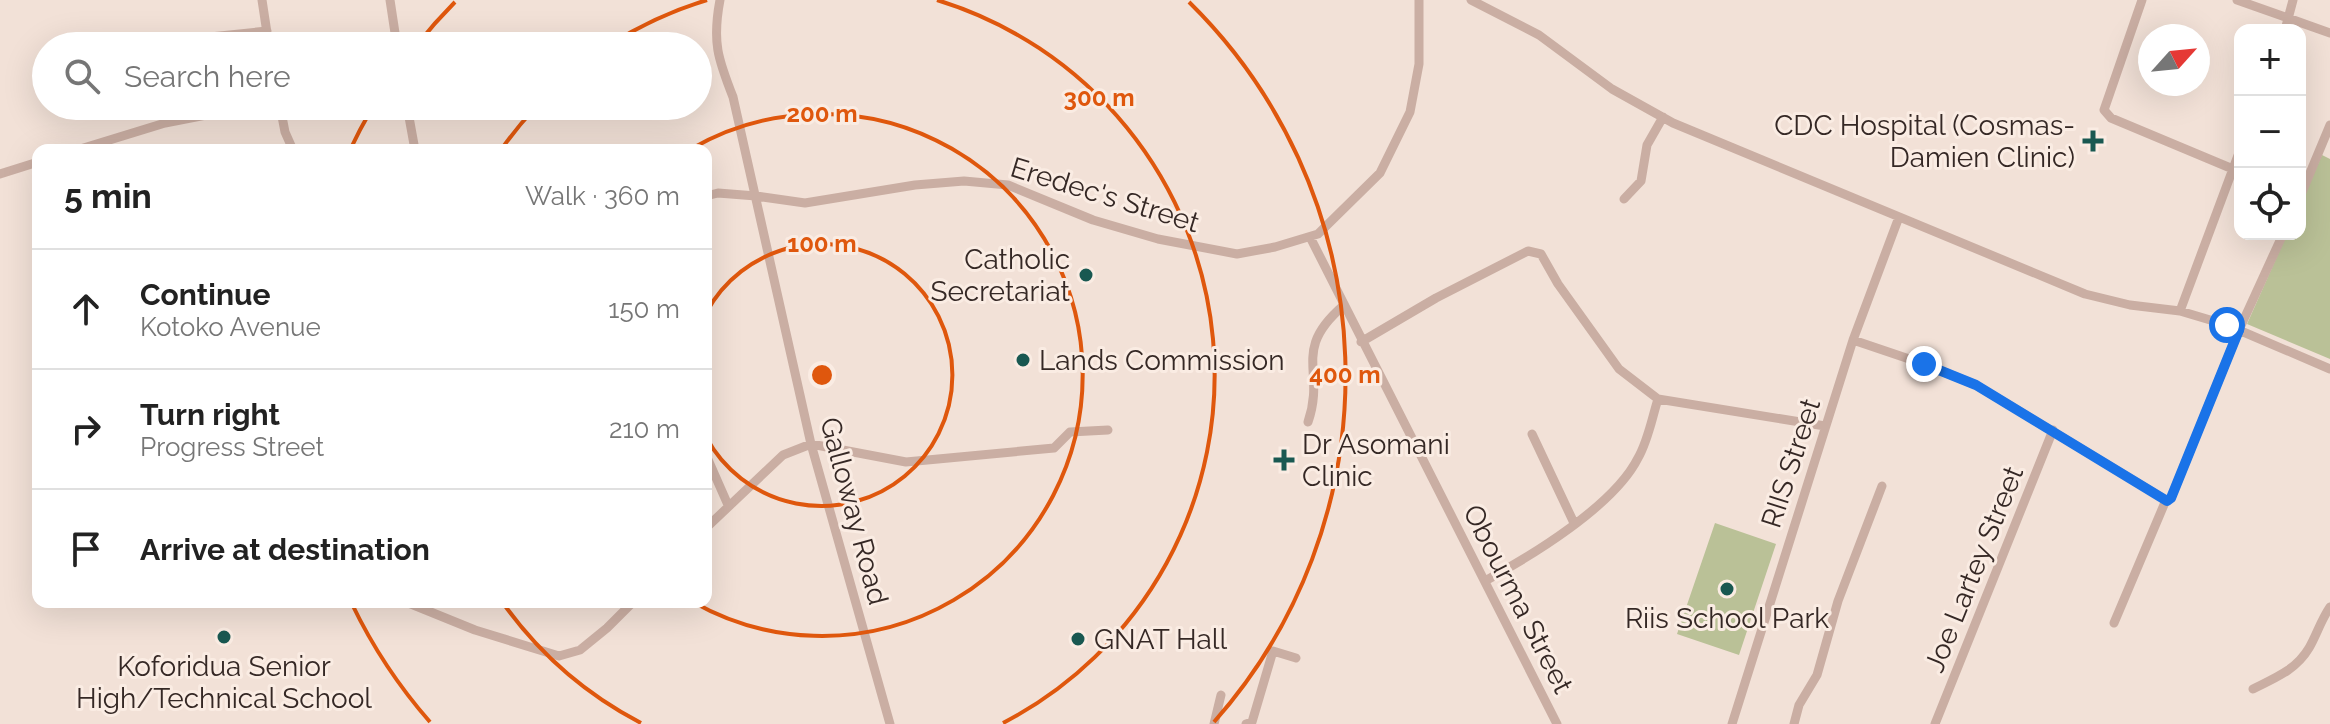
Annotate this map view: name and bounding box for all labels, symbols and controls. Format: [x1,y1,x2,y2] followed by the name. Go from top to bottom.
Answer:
[2138,24,2210,96] north arrow
[2234,24,2306,240] map controls
[2234,24,2306,96] button: +
[32,32,712,120] search box
[60,54,104,98] icon: search
[124,59,291,94] text: Search here
[1064,83,1134,112] text: 300 m
[2234,96,2306,168] button: −
[786,99,858,128] text: 200 m
[1774,109,2075,174] place label: CDC Hospital (Cosmas- Damien Clinic)
[2082,130,2104,152] marker: CDC Hospital (Cosmas- Damien Clinic)
[1007,151,1204,240] street label: Eredec's Street
[2234,168,2306,240] button: locate
[64,176,152,216] text: 5 min
[525,181,680,211] text: Walk · 360 m
[787,229,857,258] text: 100 m
[930,243,1071,308] place label: Catholic Secretariat
[1077,266,1095,284] marker: Catholic Secretariat
[140,277,271,312] text: Continue
[64,287,108,331] icon: ahead
[608,294,680,324] text: 150 m
[2209,307,2245,343] route start
[140,312,321,342] text: Kotoko Avenue
[1039,344,1285,377] place label: Lands Commission
[1906,346,1942,382] route end
[1014,351,1032,369] marker: Lands Commission
[1309,360,1381,389] text: 400 m
[808,361,836,389] centre of rings
[1755,394,1828,532] street label: RIIS Street
[140,397,280,432] text: Turn right
[64,407,108,451] icon: right
[609,414,680,444] text: 210 m
[813,414,895,608] street label: Galloway Road
[1302,428,1450,493] place label: Dr Asomani Clinic
[140,432,324,462] text: Progress Street
[1273,449,1295,471] marker: Dr Asomani Clinic
[1918,461,2031,677] street label: Joe Lartey Street
[1456,499,1580,699] street label: Obourma Street
[64,527,108,571] icon: arrive
[140,532,430,567] text: Arrive at destination
[1718,580,1736,598] marker: Riis School Park
[1625,602,1829,635] place label: Riis School Park
[1094,623,1227,656] place label: GNAT Hall
[215,628,233,646] marker: Koforidua Senior High/Technical School
[1069,630,1087,648] marker: GNAT Hall
[76,650,372,715] place label: Koforidua Senior High/Technical School

